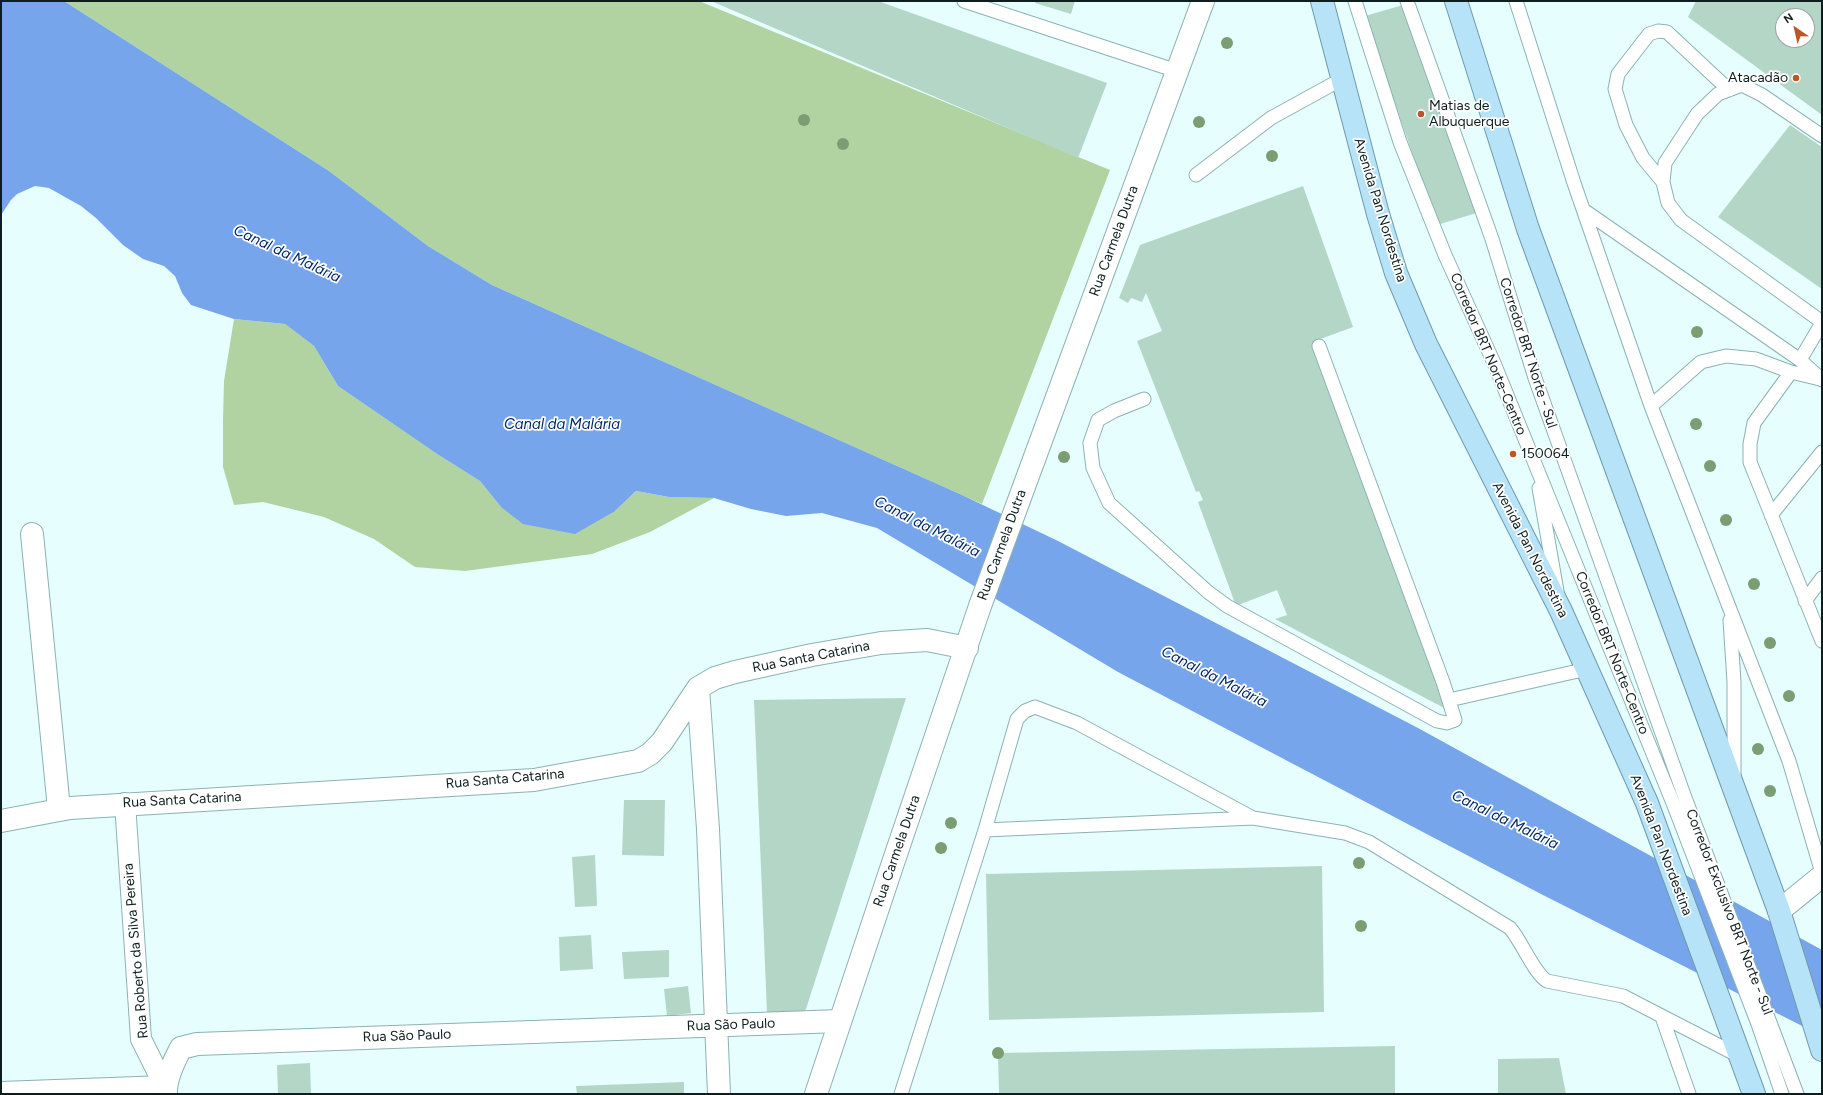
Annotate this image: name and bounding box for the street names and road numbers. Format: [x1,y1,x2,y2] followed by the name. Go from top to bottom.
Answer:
[1350,136,1410,284] street label: Avenida Pan Nordestina
[1086,183,1142,299] street label: Rua Carmela Dutra
[1446,270,1530,438] street label: Corredor BRT Norte-Centro
[1496,276,1560,430] street label: Corredor BRT Norte - Sul
[1488,479,1572,621] street label: Avenida Pan Nordestina
[974,487,1030,603] street label: Rua Carmela Dutra
[1572,569,1652,737] street label: Corredor BRT Norte-Centro
[751,637,871,677] street label: Rua Santa Catarina
[445,765,565,793] street label: Rua Santa Catarina
[1626,772,1696,918] street label: Avenida Pan Nordestina
[122,788,242,812] street label: Rua Santa Catarina
[870,793,924,909] street label: Rua Carmela Dutra
[1682,807,1776,1017] street label: Corredor Exclusivo BRT Norte - Sul
[120,863,152,1039] street label: Rua Roberto da Silva Pereira
[686,1015,776,1035] street label: Rua São Paulo
[362,1026,452,1046] street label: Rua São Paulo

